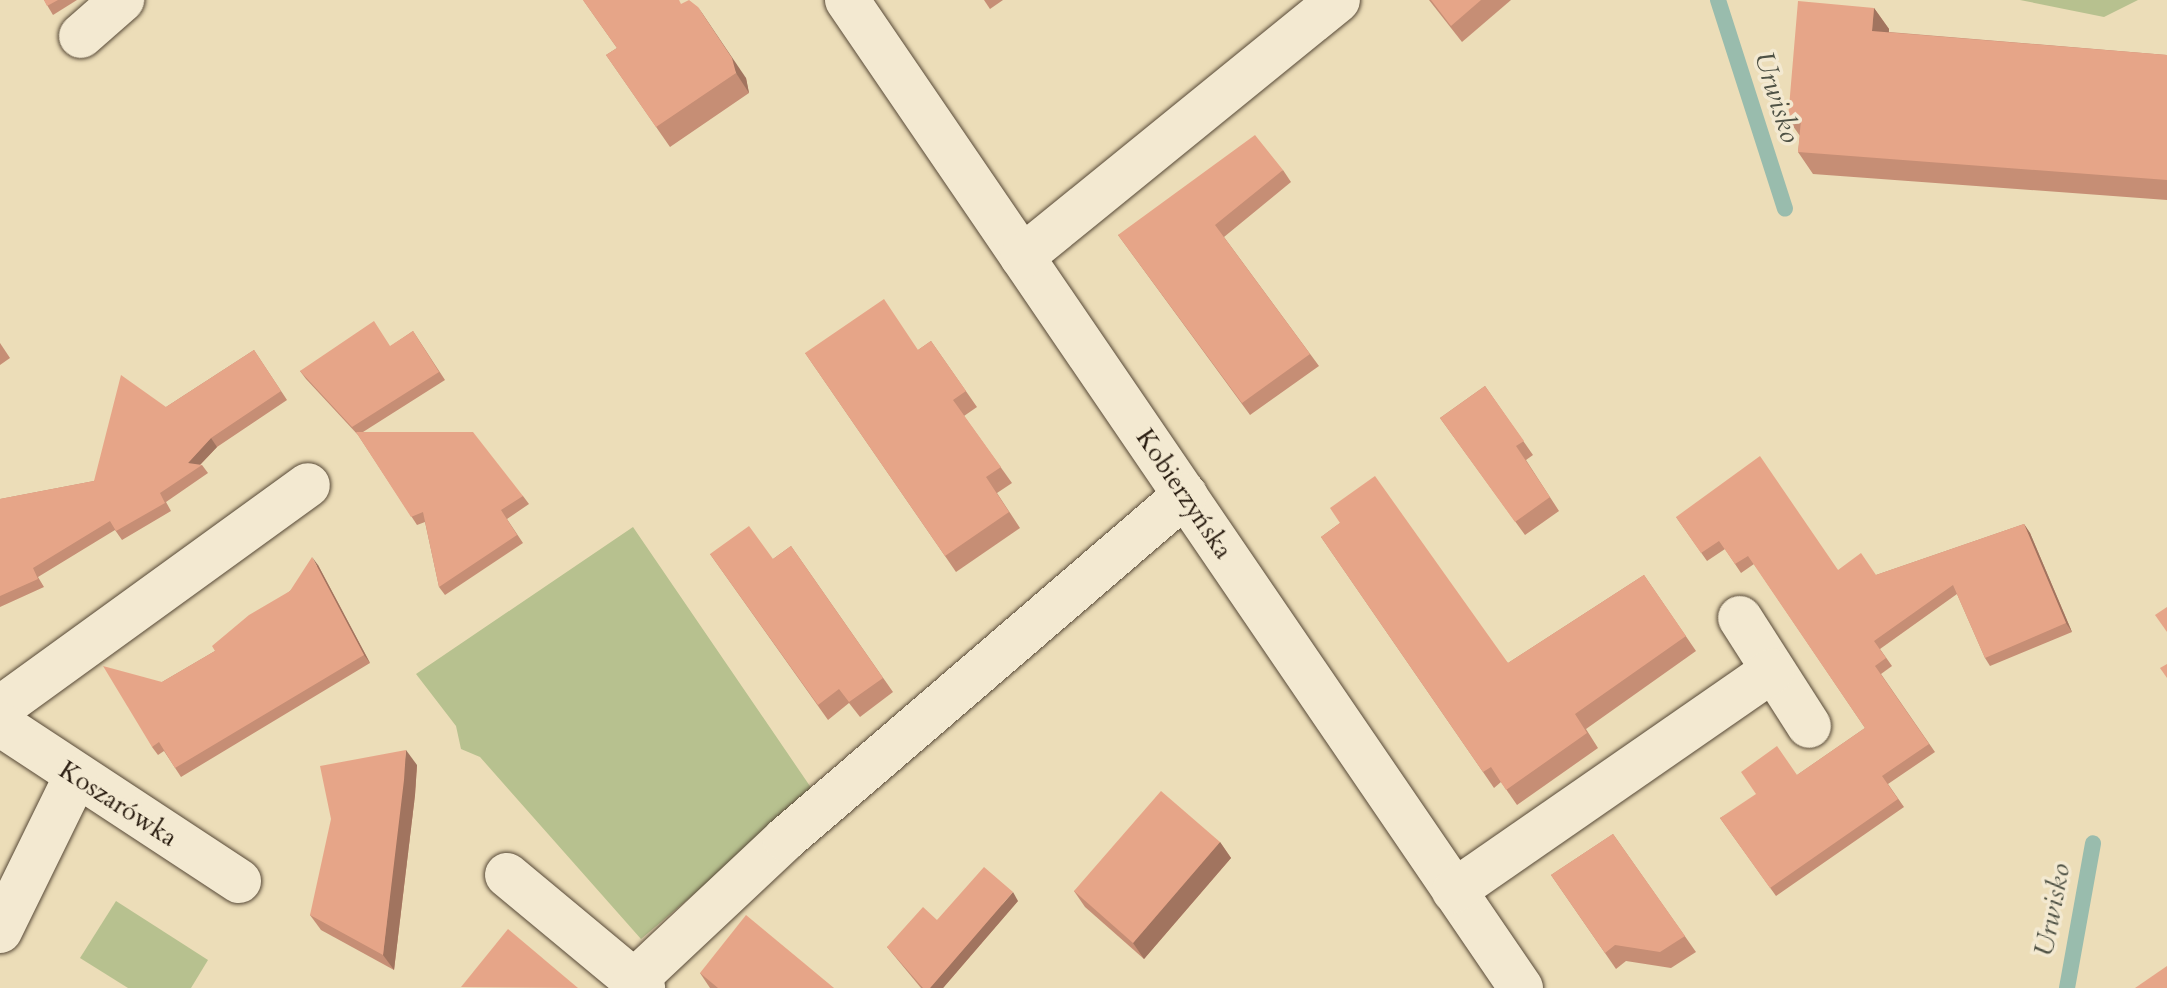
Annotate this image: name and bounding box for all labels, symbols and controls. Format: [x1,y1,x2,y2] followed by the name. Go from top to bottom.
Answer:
[1746,47,1808,147] water label: Urwisko
[1129,423,1239,565] street label: Kobierzyńska
[53,754,183,854] street label: Koszarówka
[2026,860,2078,960] water label: Urwisko

